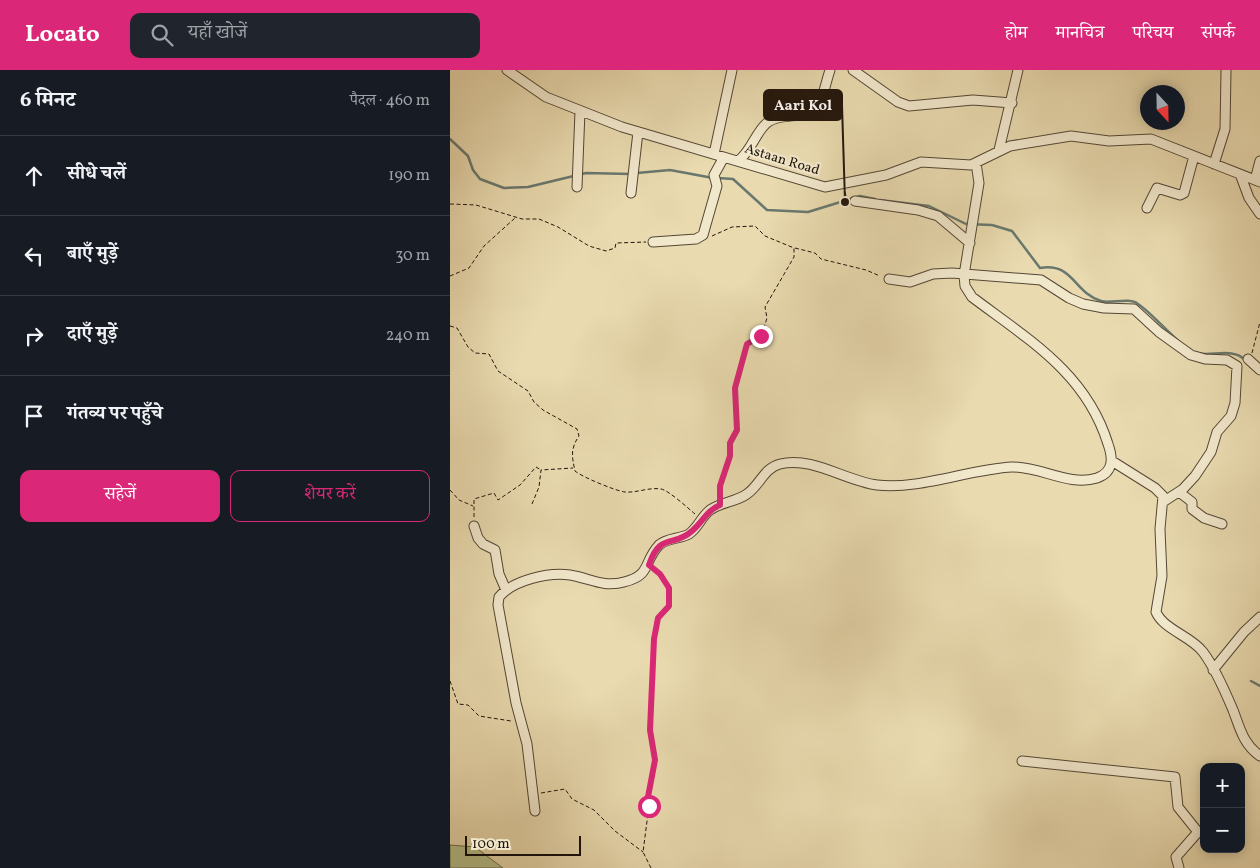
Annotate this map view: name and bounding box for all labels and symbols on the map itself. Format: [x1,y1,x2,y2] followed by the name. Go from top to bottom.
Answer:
[1140,85,1185,130] north arrow
[764,90,842,120] callout: Aari Kol
[774,96,832,117] text: Aari Kol
[742,140,822,180] street label: Astaan Road
[750,325,773,348] route end
[638,795,661,818] route start
[465,833,581,856] scale bar

